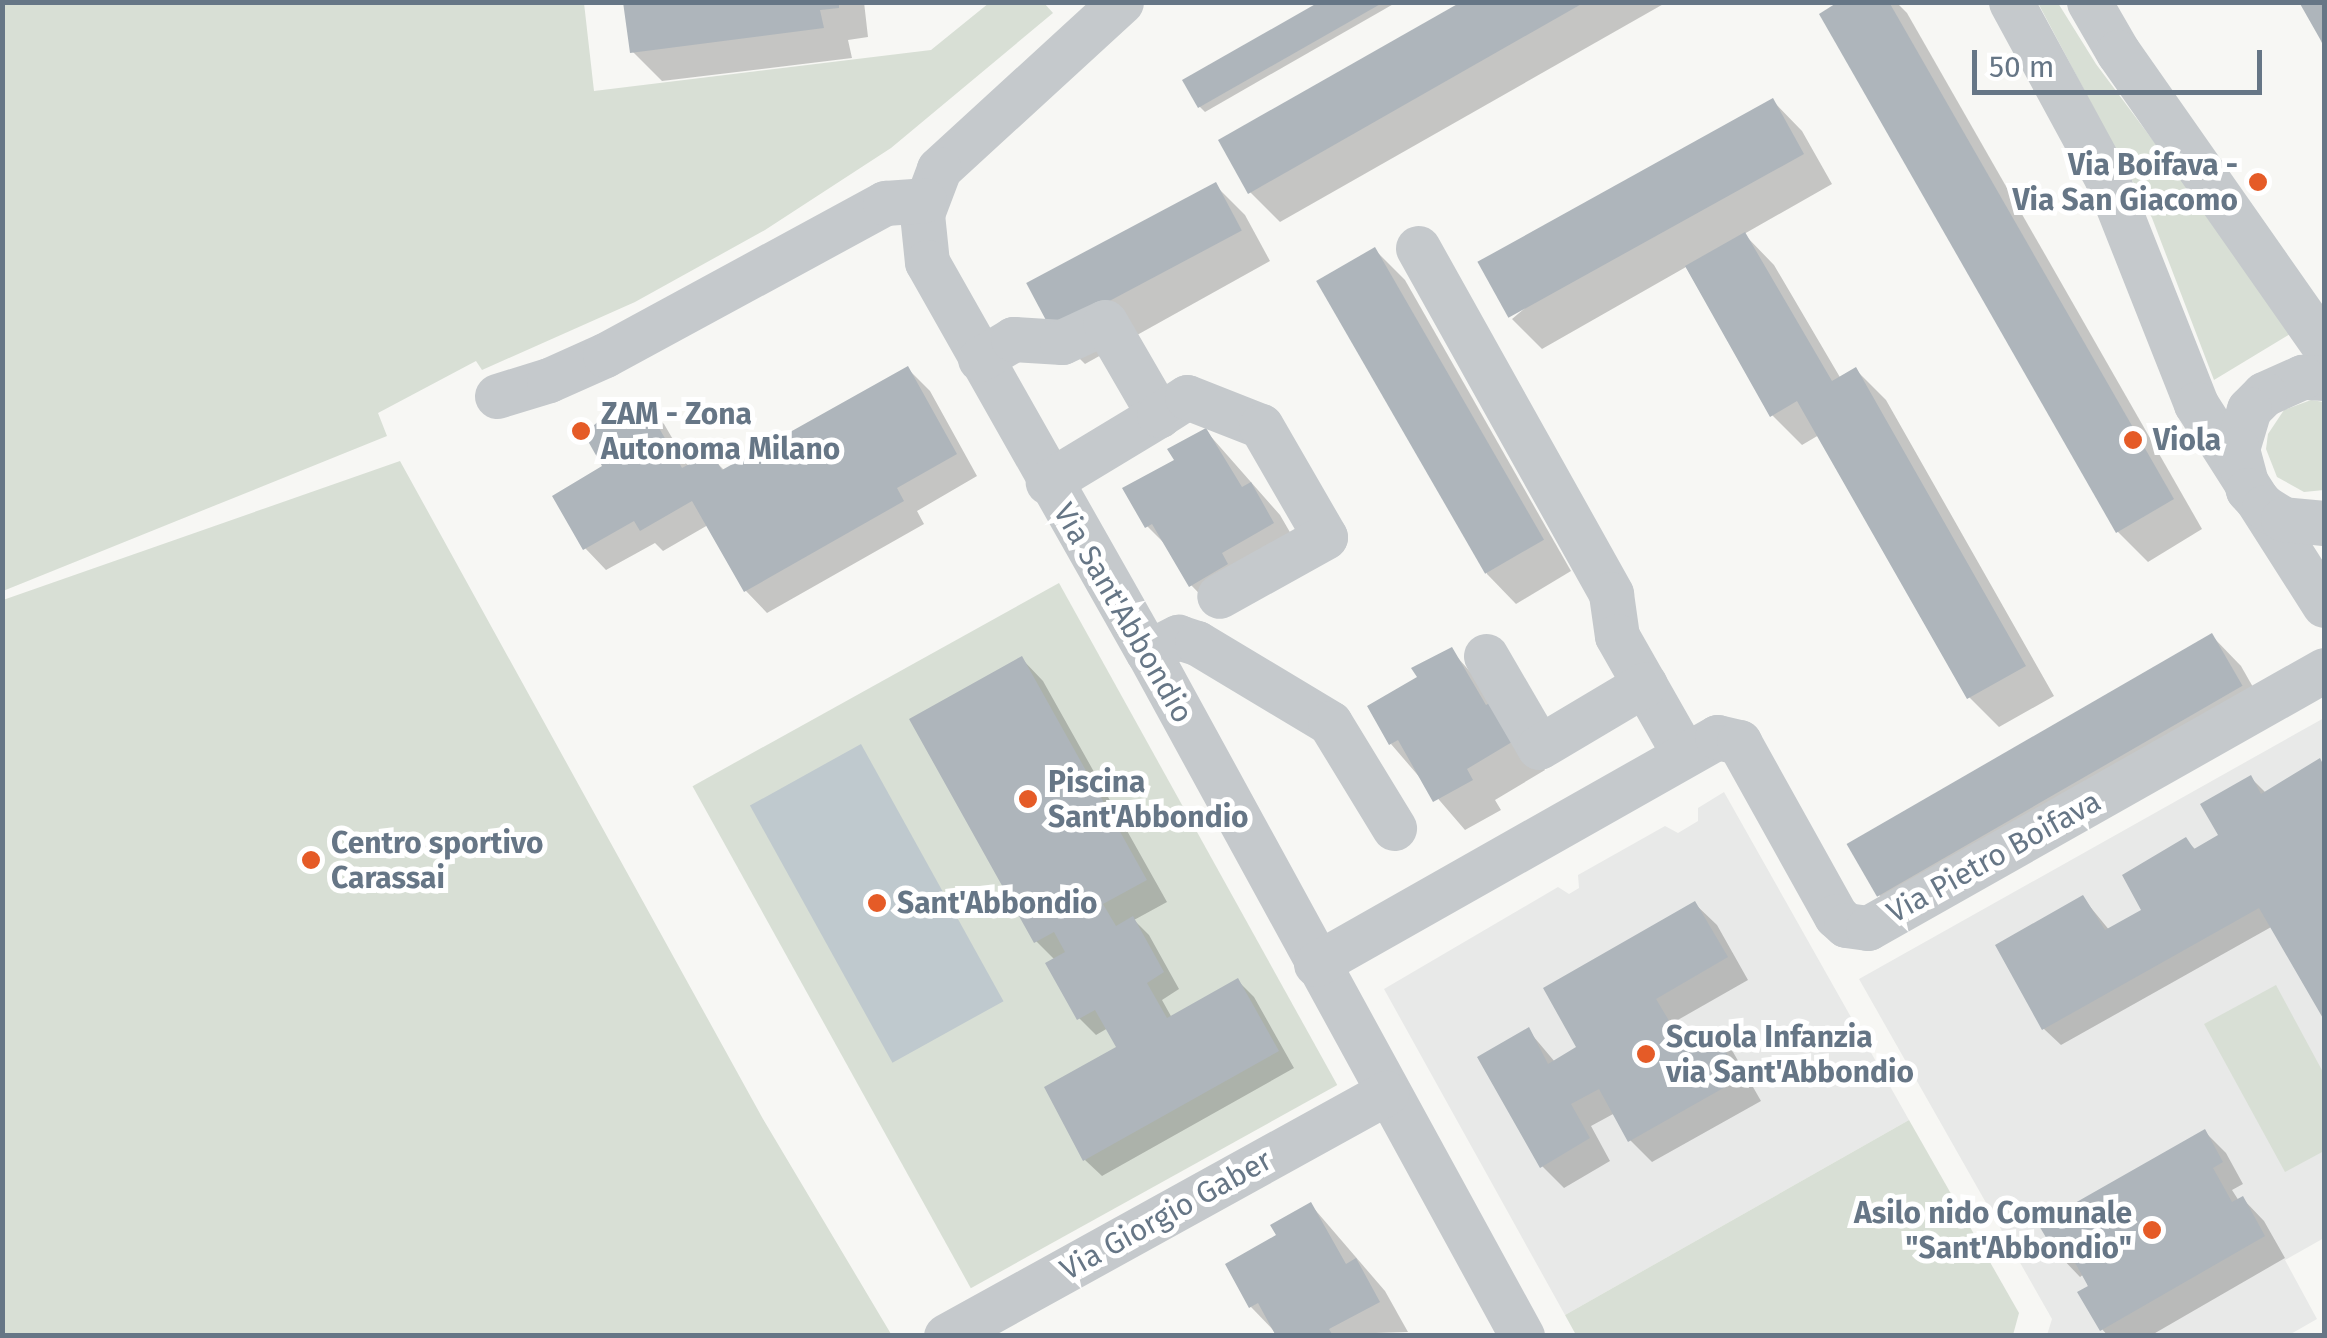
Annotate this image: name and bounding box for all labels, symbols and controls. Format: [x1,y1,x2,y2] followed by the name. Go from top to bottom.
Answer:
[1977,30,2267,92] scale bar
[1989,49,2054,85] text: 50 m
[2012,147,2238,218] place label: Via Boifava - Via San Giacomo
[2247,171,2269,193] marker: Via Boifava - Via San Giacomo
[601,396,840,466] place label: ZAM - Zona Autonoma Milano
[570,420,592,442] marker: ZAM - Zona Autonoma Milano
[2153,422,2221,458] place label: Viola
[2122,429,2144,451] marker: Viola
[1046,497,1200,729] street label: Via Sant'Abbondio
[1048,764,1249,834] place label: Piscina Sant'Abbondio
[1881,783,2107,931] street label: Via Pietro Boifava
[1017,788,1039,810] marker: Piscina Sant'Abbondio
[331,825,544,896] place label: Centro sportivo Carassai
[300,849,322,871] marker: Centro sportivo Carassai
[897,885,1098,921] place label: Sant'Abbondio
[866,892,888,914] marker: Sant'Abbondio
[1666,1019,1914,1090] place label: Scuola Infanzia via Sant'Abbondio
[1635,1043,1657,1065] marker: Scuola Infanzia via Sant'Abbondio
[1054,1142,1278,1288] street label: Via Giorgio Gaber
[1854,1195,2132,1266] place label: Asilo nido Comunale "Sant'Abbondio"
[2141,1219,2163,1241] marker: Asilo nido Comunale "Sant'Abbondio"

